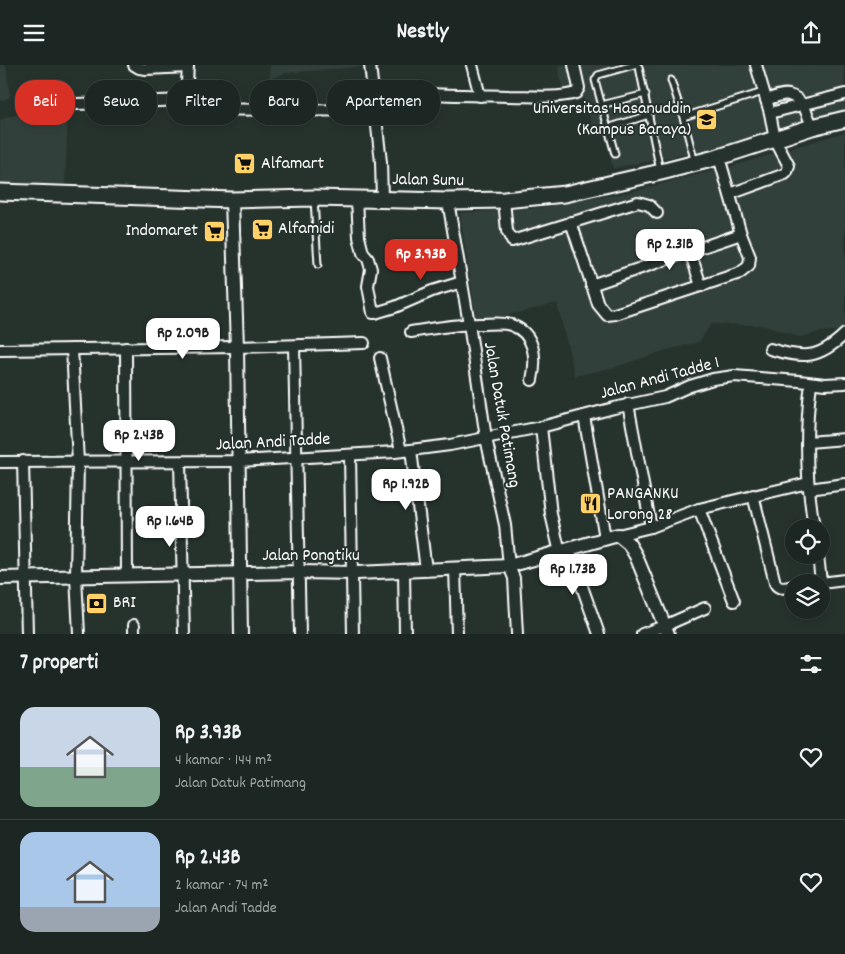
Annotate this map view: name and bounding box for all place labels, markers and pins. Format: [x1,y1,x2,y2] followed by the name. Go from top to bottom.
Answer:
[533,97,691,143] place label: Universitas Hasanuddin (Kampus Baraya)
[695,107,719,131] school or university icon: Universitas Hasanuddin (Kampus Baraya)
[233,152,257,176] supermarket icon: Alfamart
[261,152,324,177] place label: Alfamart
[250,217,274,241] supermarket icon: Alfamidi
[278,217,334,242] place label: Alfamidi
[126,219,198,244] place label: Indomaret
[202,219,226,243] supermarket icon: Indomaret
[618,229,722,271] pin: Rp 2.31B
[369,239,473,281] pin: Rp 3.93B
[131,317,235,360] pin: Rp 2.09B
[87,419,191,462] pin: Rp 2.43B
[354,469,458,511] pin: Rp 1.92B
[607,482,679,528] place label: PANGANKU Lorong 28
[579,492,603,516] restaurant icon: PANGANKU Lorong 28
[118,505,222,548] pin: Rp 1.64B
[521,553,625,596] pin: Rp 1.73B
[85,591,109,615] bank icon: BRI
[113,591,136,616] place label: BRI

